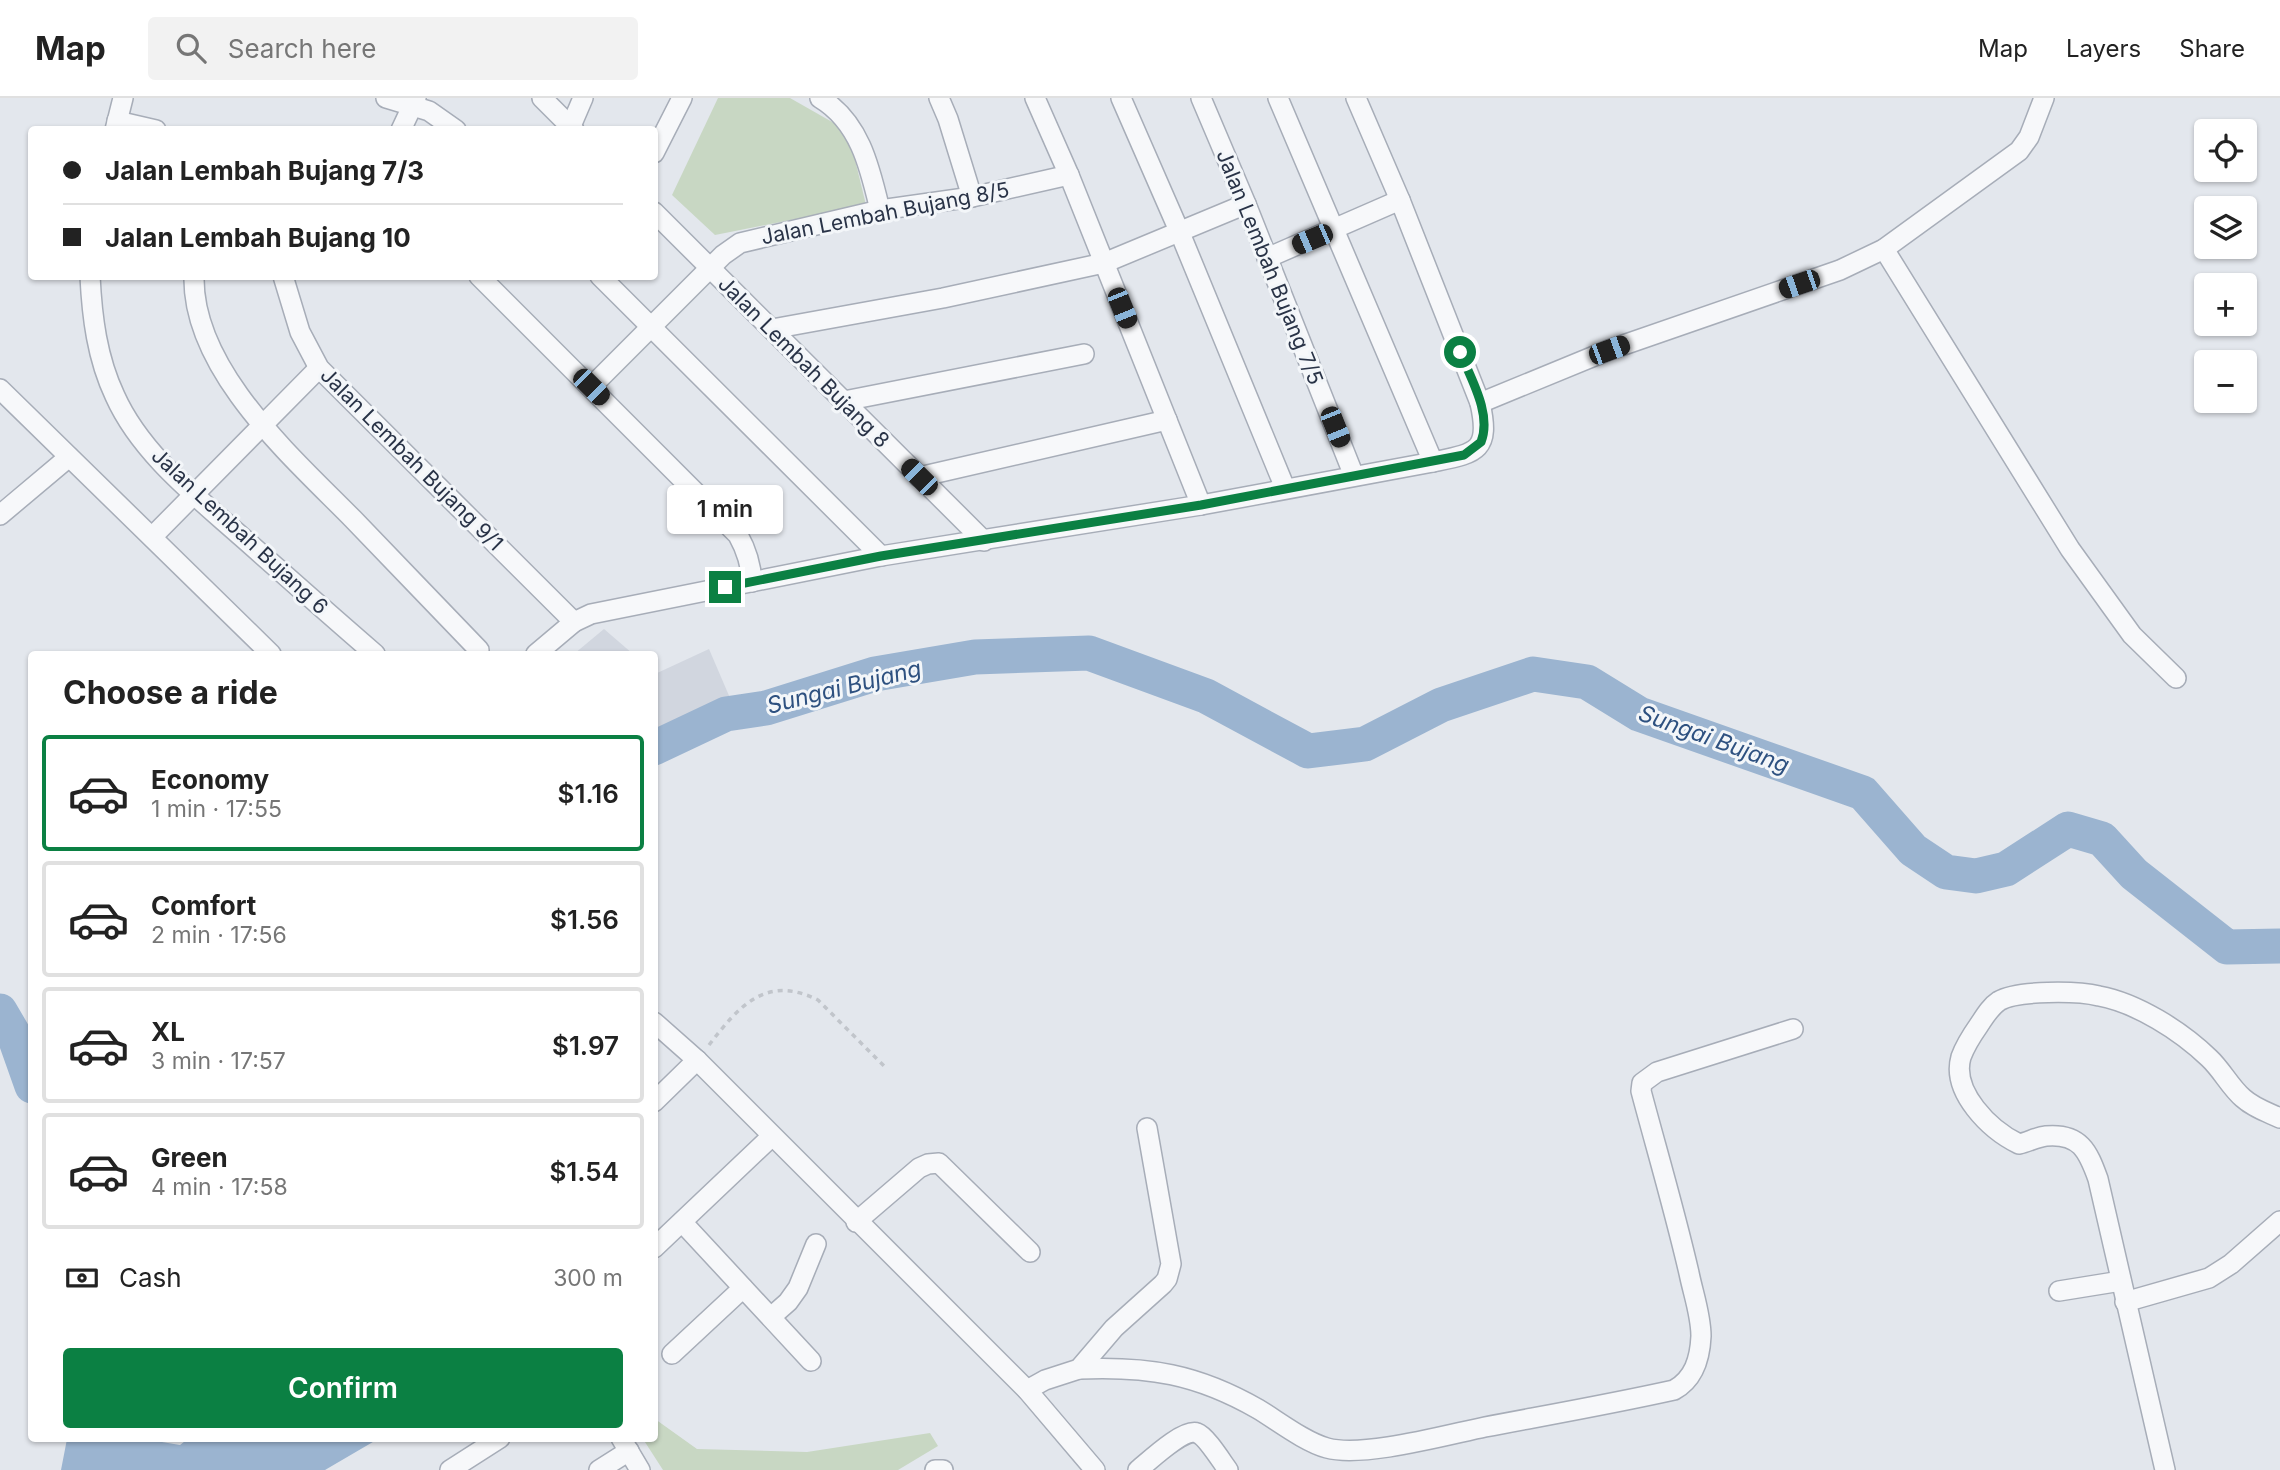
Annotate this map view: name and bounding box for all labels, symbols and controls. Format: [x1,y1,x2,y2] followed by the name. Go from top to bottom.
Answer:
[148,17,638,80] search box
[35,28,106,68] text: Map
[172,29,210,67] icon: search
[228,33,376,64] text: Search here
[1978,34,2028,63] text: Map
[2066,34,2141,63] text: Layers
[2179,34,2245,63] text: Share
[2194,119,2257,413] map controls
[2194,119,2257,182] button: locate
[1211,146,1329,388] street label: Jalan Lembah Bujang 7/5
[105,155,424,186] text: Jalan Lembah Bujang 7/3
[759,177,1011,249] street label: Jalan Lembah Bujang 8/5
[2194,196,2257,259] button: layers
[1289,221,1336,257] car
[105,222,411,253] text: Jalan Lembah Bujang 10
[1776,267,1823,301] car
[713,271,895,453] street label: Jalan Lembah Bujang 8
[2194,273,2257,336] button: +
[1105,285,1140,331] car
[1586,333,1633,367] car
[1444,336,1476,368] route start
[2194,350,2257,413] button: −
[315,362,509,556] street label: Jalan Lembah Bujang 9/1
[569,365,614,409] car
[1318,404,1353,450] car
[147,443,333,619] street label: Jalan Lembah Bujang 6
[897,455,942,499] car
[667,486,783,534] callout: 1 min
[697,495,753,523] text: 1 min
[709,571,741,603] route end
[764,654,924,720] water label: Sungai Bujang
[63,673,278,712] text: Choose a ride
[1635,699,1793,779] water label: Sungai Bujang
[67,762,130,825] icon: car
[151,764,269,795] text: Economy
[557,778,619,809] text: $1.16
[151,795,282,823] text: 1 min · 17:55
[67,888,130,951] icon: car
[151,890,256,921] text: Comfort
[550,904,619,935] text: $1.56
[151,921,287,949] text: 2 min · 17:56
[67,1014,130,1077] icon: car
[151,1016,185,1047] text: XL
[552,1030,619,1061] text: $1.97
[151,1047,286,1075] text: 3 min · 17:57
[67,1140,130,1203] icon: car
[151,1142,228,1173] text: Green
[549,1156,619,1187] text: $1.54
[151,1173,288,1201] text: 4 min · 17:58
[63,1259,101,1297] icon: cash
[119,1262,182,1293] text: Cash
[553,1264,623,1292] text: 300 m
[63,1348,623,1428] button: Confirm

